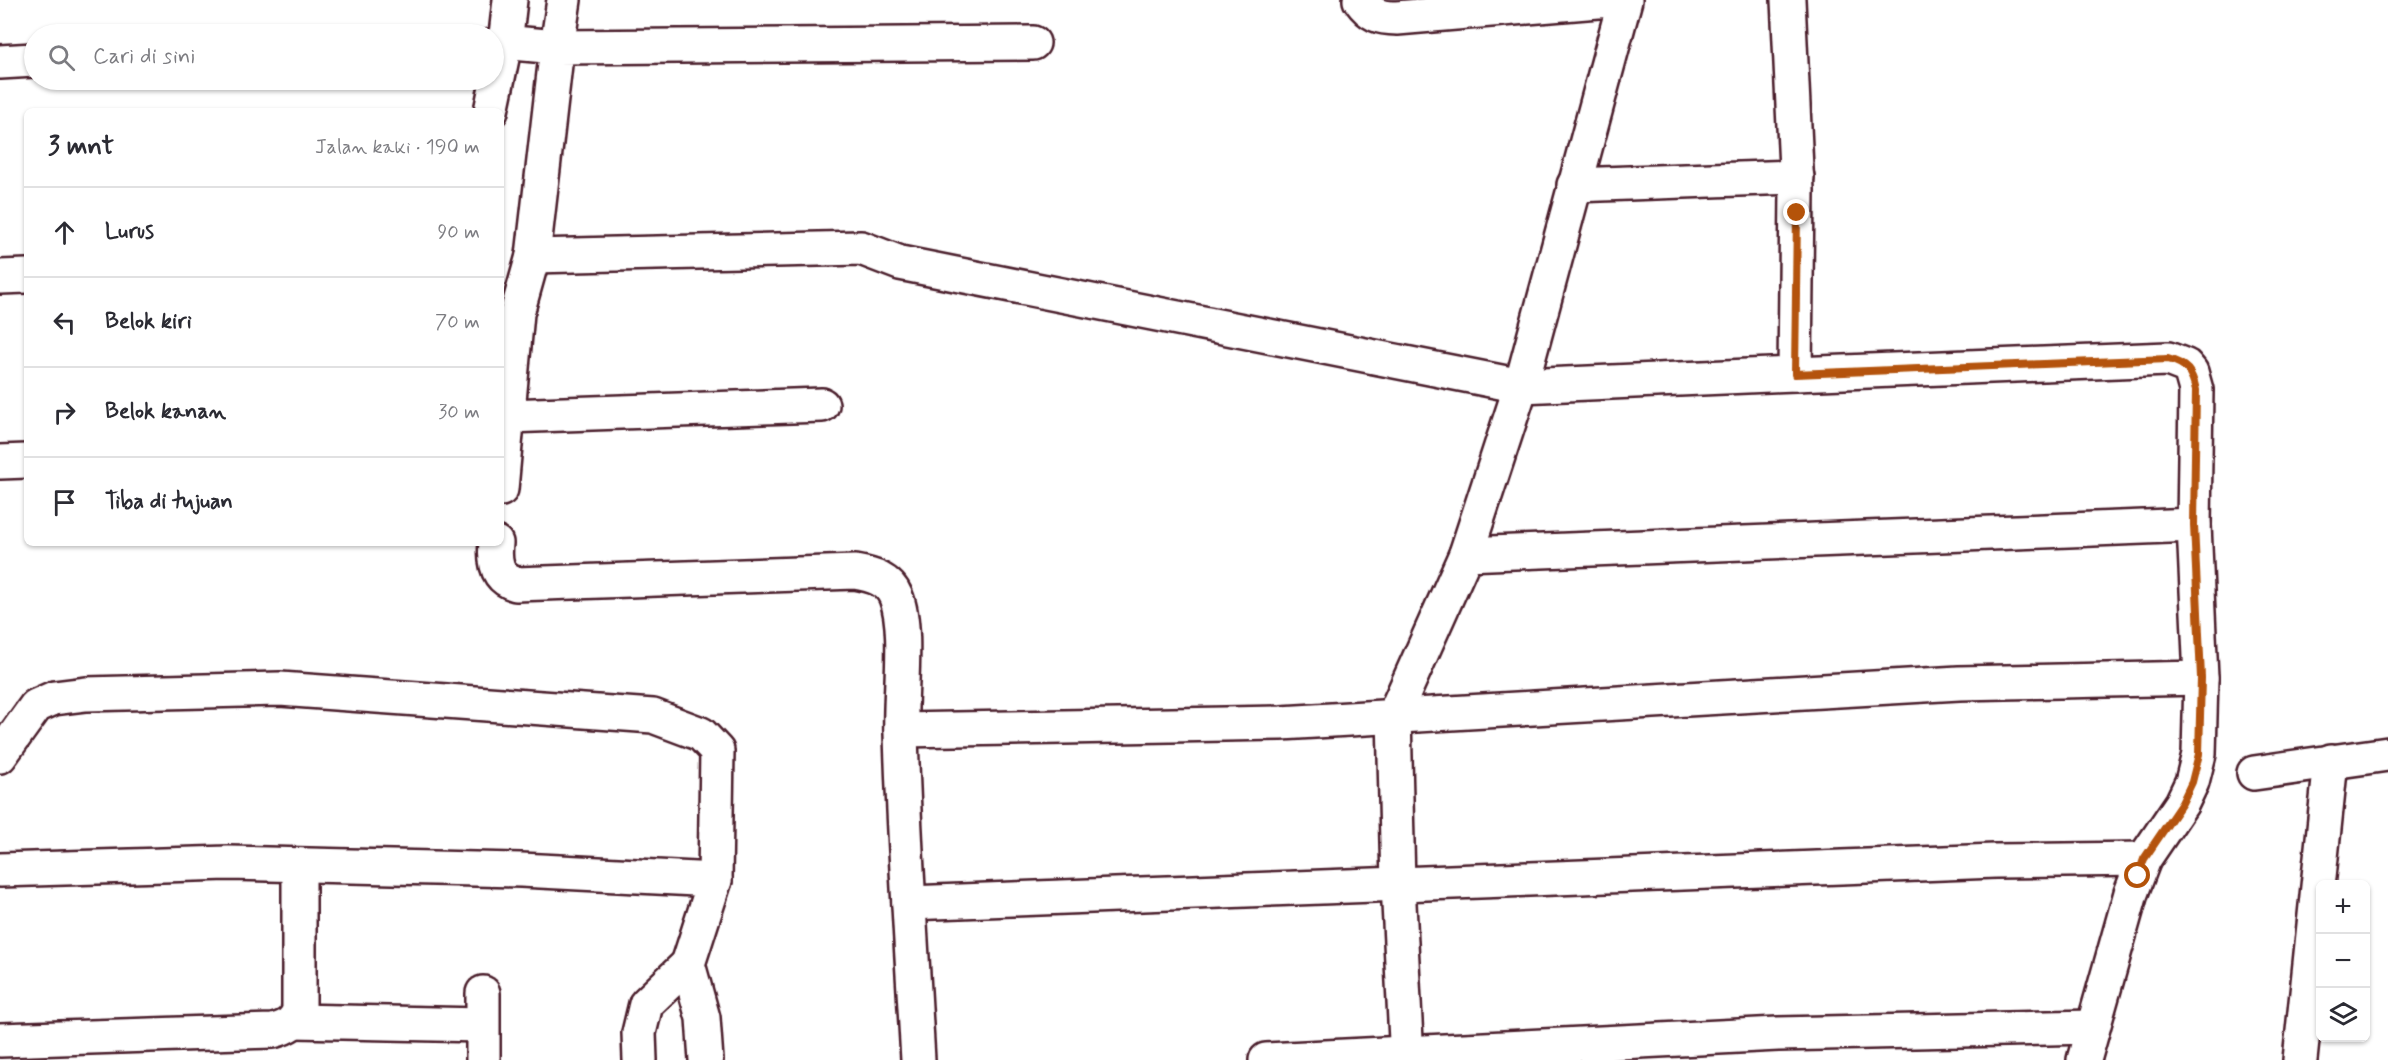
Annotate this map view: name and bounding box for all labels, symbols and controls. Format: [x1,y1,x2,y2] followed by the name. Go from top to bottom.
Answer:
[24,24,504,90] search box
[45,41,78,74] icon: search
[93,43,195,71] text: Cari di sini
[48,130,114,164] text: 3 mnt
[315,134,480,161] text: Jalan kaki · 190 m
[1783,199,1809,225] route end
[48,216,81,249] icon: ahead
[105,218,154,246] text: Lurus
[437,219,480,246] text: 90 m
[48,306,81,339] icon: left
[105,308,192,336] text: Belok kiri
[435,309,480,336] text: 70 m
[48,396,81,429] icon: right
[105,398,226,426] text: Belok kanan
[438,399,480,426] text: 30 m
[48,486,81,519] icon: arrive
[105,488,233,516] text: Tiba di tujuan
[2124,862,2150,888] route start
[2316,880,2370,1042] map controls
[2316,880,2370,934] button: +
[2316,934,2370,988] button: −
[2316,988,2370,1042] button: layers

